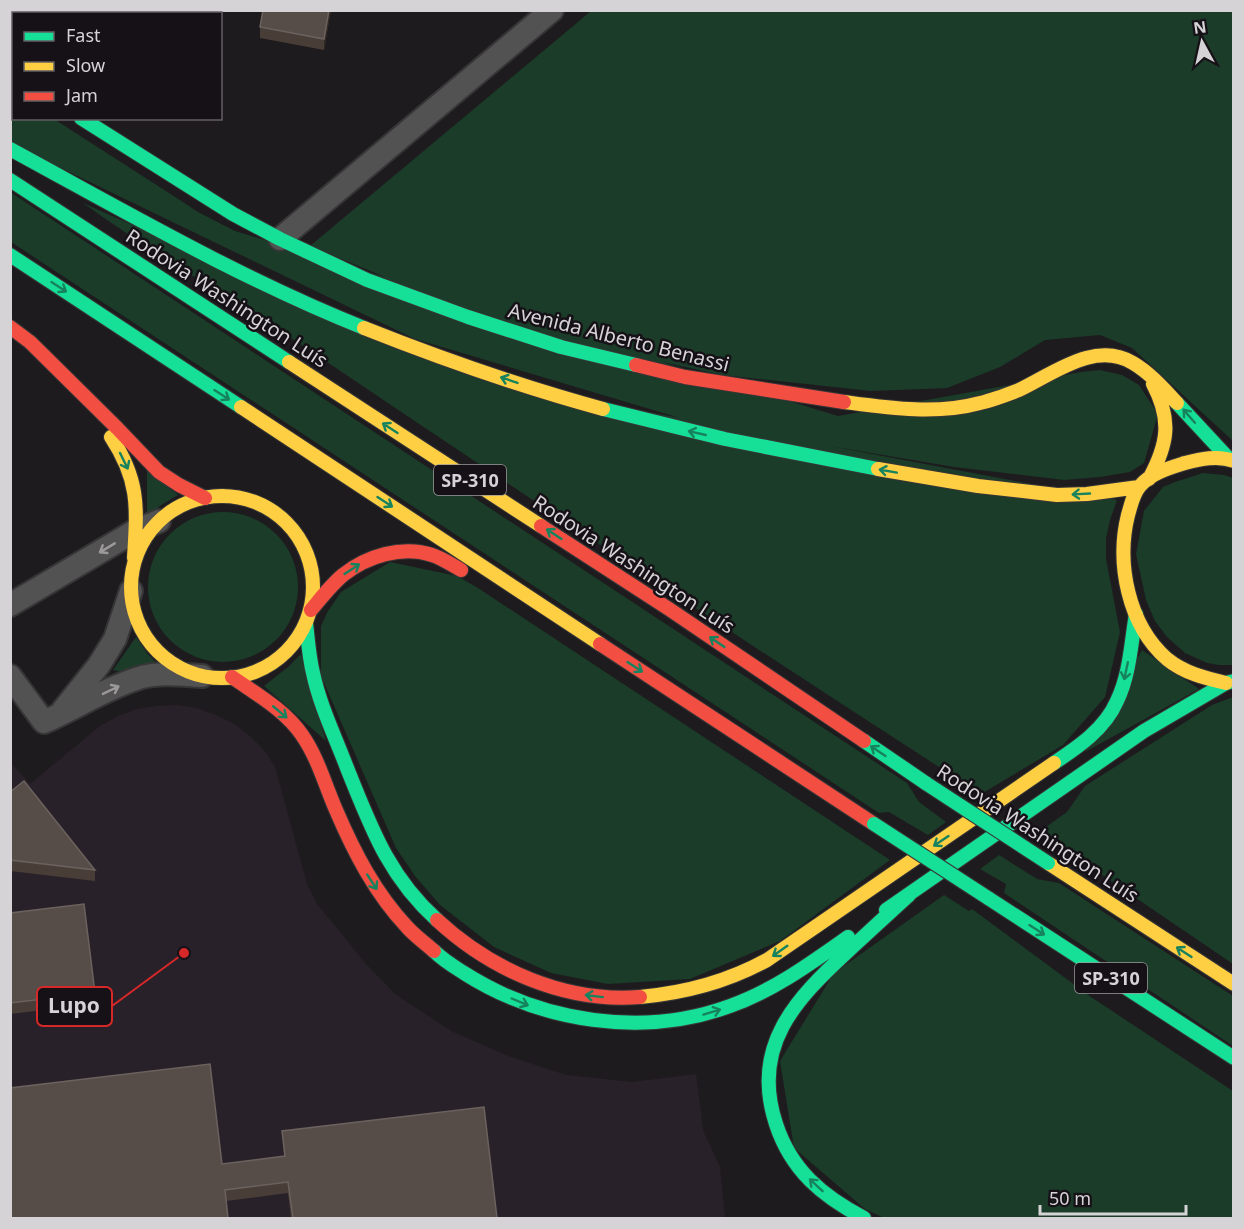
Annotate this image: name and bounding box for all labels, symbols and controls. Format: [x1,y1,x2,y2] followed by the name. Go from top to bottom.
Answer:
[12,12,222,120] legend
[1172,12,1232,72] north arrow
[1192,15,1208,39] text: N
[66,23,101,47] text: Fast
[66,53,105,77] text: Slow
[64,83,98,107] text: Jam
[121,222,333,374] street label: Rodovia Washington Luís
[51,281,68,294] one-way arrow
[506,296,732,378] street label: Avenida Alberto Benassi
[500,374,519,385] one-way arrow
[213,389,230,401] one-way arrow
[1182,409,1196,424] one-way arrow
[382,422,399,435] one-way arrow
[687,427,706,439] one-way arrow
[119,451,131,469] one-way arrow
[434,465,506,495] road number: SP-310
[879,465,898,476] one-way arrow
[528,488,740,640] street label: Rodovia Washington Luís
[1072,489,1092,500] one-way arrow
[376,496,393,508] one-way arrow
[546,528,563,540] one-way arrow
[99,542,116,554] one-way arrow
[343,563,360,575] one-way arrow
[709,635,726,647] one-way arrow
[627,661,643,673] one-way arrow
[1120,661,1131,681] one-way arrow
[101,684,119,696] one-way arrow
[272,705,288,718] one-way arrow
[871,745,887,757] one-way arrow
[932,757,1144,909] street label: Rodovia Washington Luís
[933,835,949,847] one-way arrow
[365,873,378,890] one-way arrow
[1029,924,1046,937] one-way arrow
[772,945,789,957] one-way arrow
[1176,945,1193,958] one-way arrow
[1075,963,1147,993] road number: SP-310
[37,987,112,1026] callout: Lupo
[585,990,605,1001] one-way arrow
[48,991,100,1019] text: Lupo
[511,997,529,1008] one-way arrow
[702,1006,721,1017] one-way arrow
[808,1178,823,1193] one-way arrow
[1040,1178,1186,1216] scale bar
[1049,1186,1091,1210] text: 50 m

